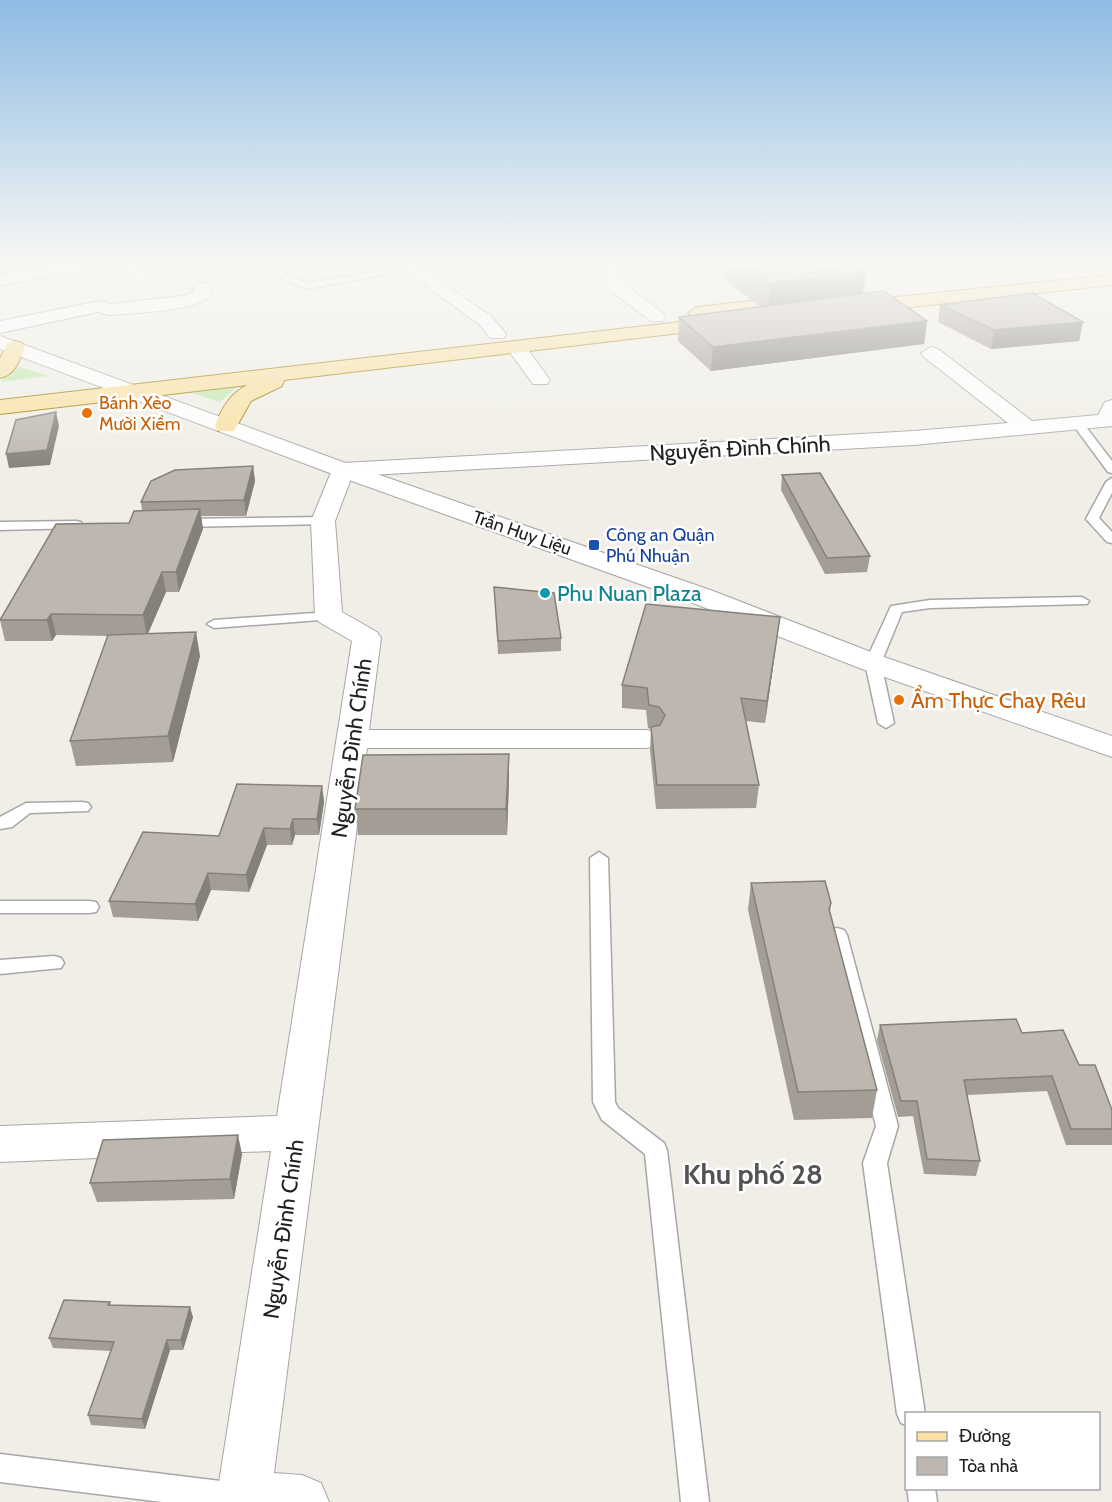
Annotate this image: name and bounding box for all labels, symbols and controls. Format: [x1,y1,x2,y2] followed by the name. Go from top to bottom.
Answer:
[99,392,181,435] place label: Bánh Xèo Mười Xiềm
[80,406,94,420] marker: Bánh Xèo Mười Xiềm
[649,430,831,467] street label: Nguyễn Đình Chính
[470,506,574,560] street label: Trần Huy Liệu
[606,524,714,567] place label: Công an Quận Phú Nhuận
[587,538,601,552] marker: Công an Quận Phú Nhuận
[557,580,702,607] place label: Phu Nuan Plaza
[538,586,552,600] marker: Phu Nuan Plaza
[326,656,377,840] street label: Nguyễn Đình Chính
[911,685,1086,714] place label: Ẩm Thực Chay Rêu
[892,693,906,707] marker: Ẩm Thực Chay Rêu
[258,1137,309,1321] street label: Nguyễn Đình Chính
[683,1157,823,1191] district label: Khu phố 28
[905,1412,1100,1490] legend
[959,1425,1012,1447] text: Đường
[959,1455,1019,1477] text: Tòa nhà

